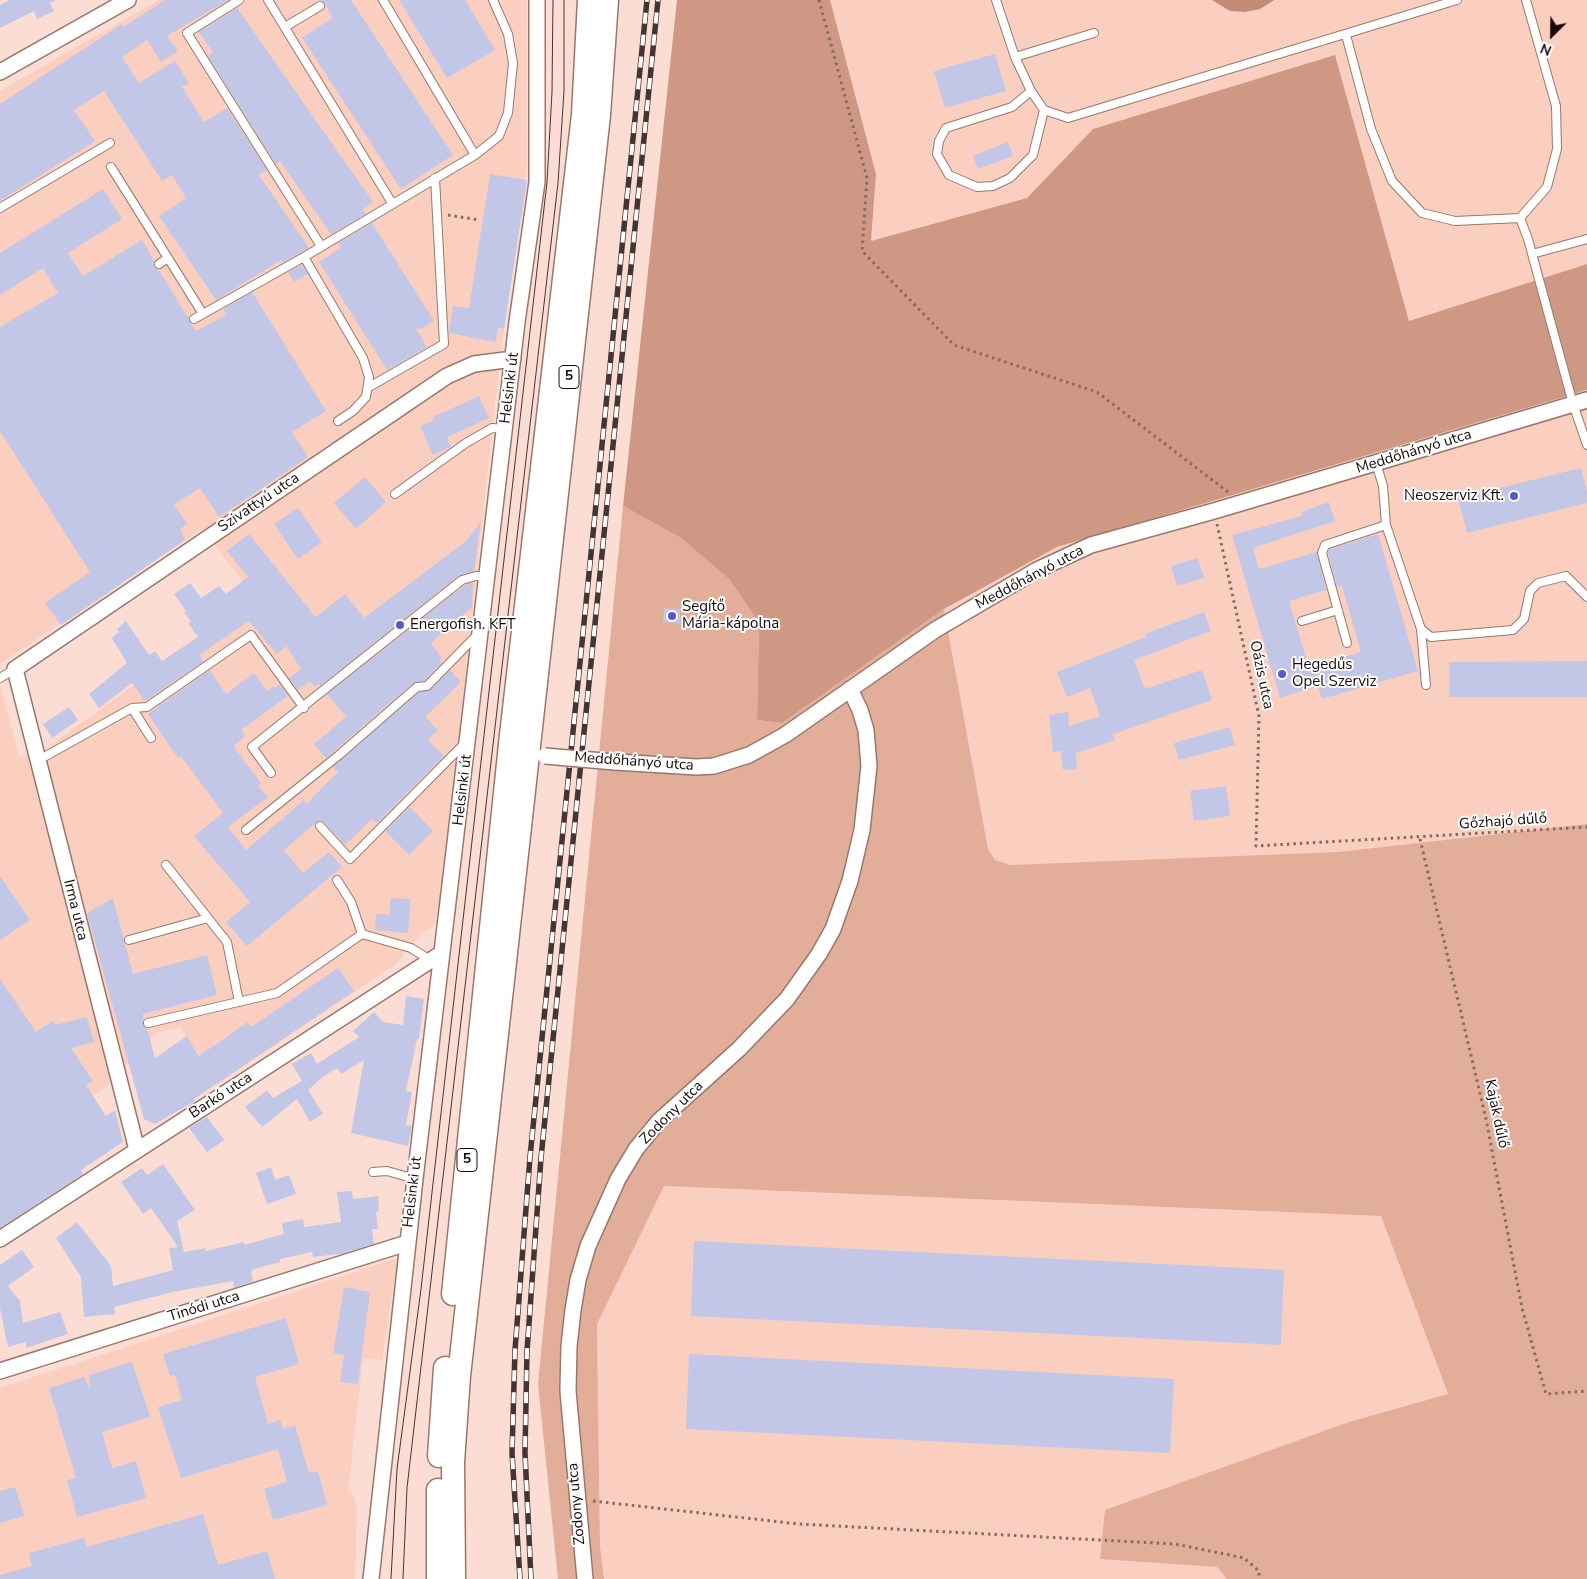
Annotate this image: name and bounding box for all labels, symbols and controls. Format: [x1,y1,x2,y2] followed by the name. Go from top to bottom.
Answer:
[1527,10,1577,60] north arrow
[1537,38,1554,60] text: N
[497,351,523,425] street label: Helsinki út
[559,366,579,388] road number: 5
[1354,426,1474,478] street label: Meddőhányó utca
[215,469,303,537] street label: Szivattyú utca
[1404,487,1504,505] place label: Neoszerviz Kft.
[1508,490,1520,502] marker: Neoszerviz Kft.
[973,542,1087,614] street label: Meddőhányó utca
[682,598,779,633] place label: Segítő Mária-kápolna
[666,610,678,622] marker: Segítő Mária-kápolna
[410,616,516,634] place label: Energofish. KFT
[394,619,406,631] marker: Energofish. KFT
[1245,639,1277,711] street label: Oázis utca
[1292,656,1376,691] place label: Hegedűs Opel Szerviz
[1276,668,1288,680] marker: Hegedűs Opel Szerviz
[574,749,694,775] street label: Meddőhányó utca
[450,753,476,827] street label: Helsinki út
[1458,810,1548,834] street label: Gőzhajó dűlő
[59,878,91,942] street label: Irma utca
[186,1069,256,1123] street label: Barkó utca
[636,1077,708,1149] street label: Zodony utca
[1480,1078,1512,1150] street label: Kajak dűlő
[457,1148,477,1172] road number: 5
[400,1155,426,1229] street label: Helsinki út
[166,1288,242,1326] street label: Tinódi utca
[564,1462,590,1546] street label: Zodony utca

